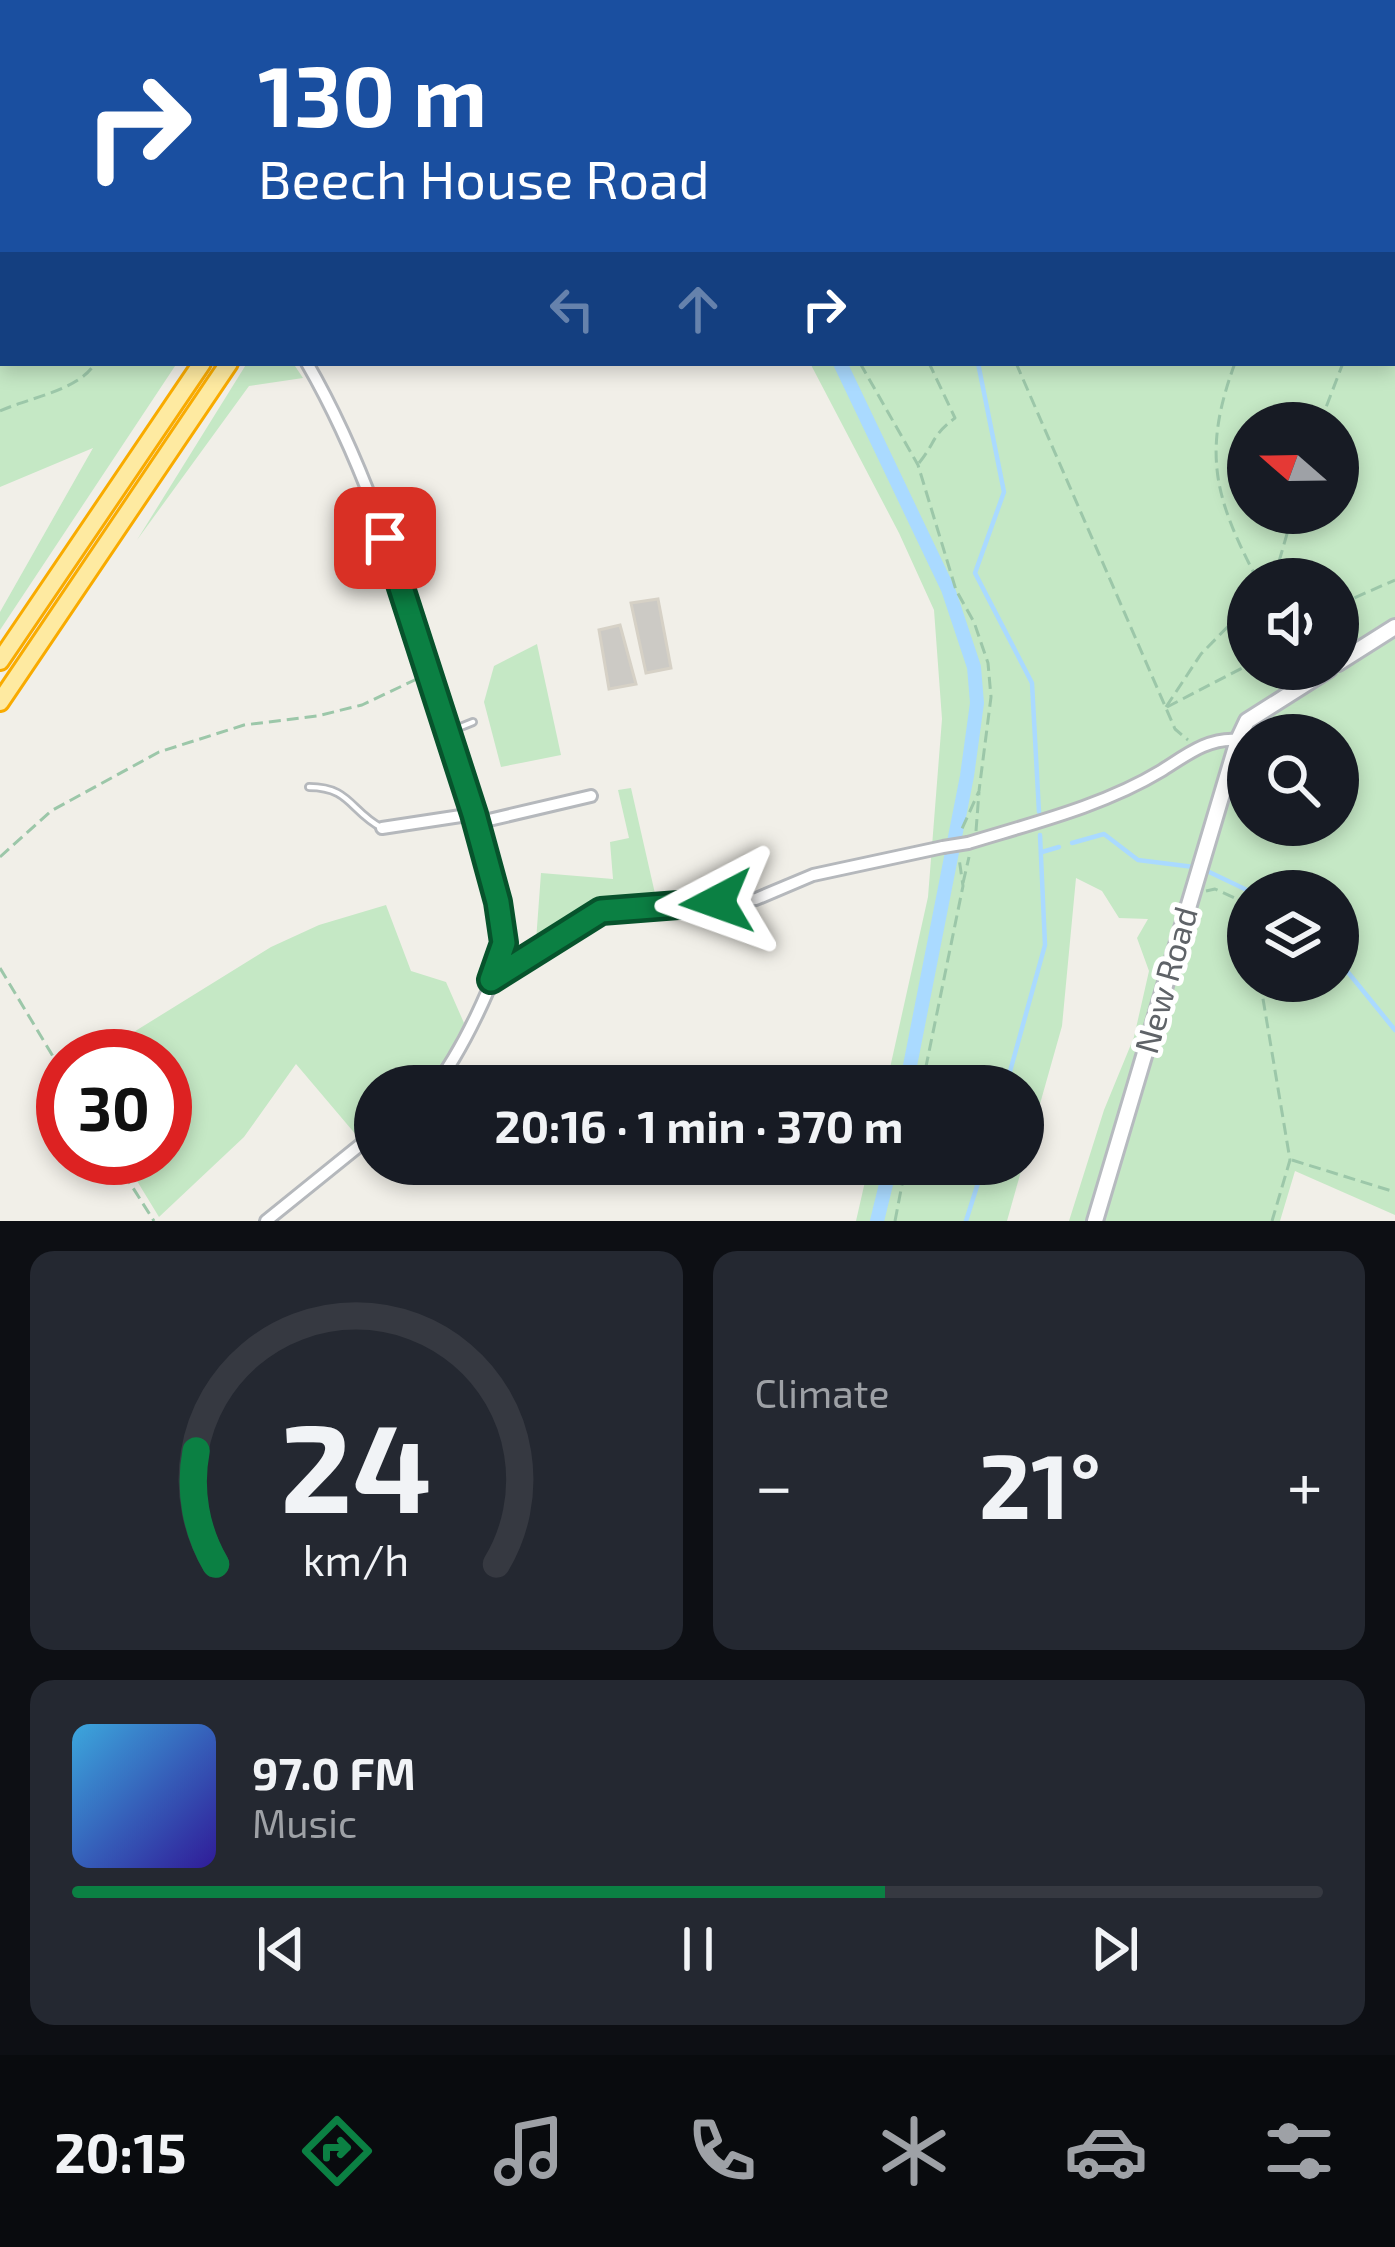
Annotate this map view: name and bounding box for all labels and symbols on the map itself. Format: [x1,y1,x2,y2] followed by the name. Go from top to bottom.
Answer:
[1227,402,1359,534] north arrow
[334,487,436,589] pin
[654,839,780,965] position arrow
[1125,902,1205,1058] street label: New Road
[36,1029,192,1185] speed limit sign: 30

